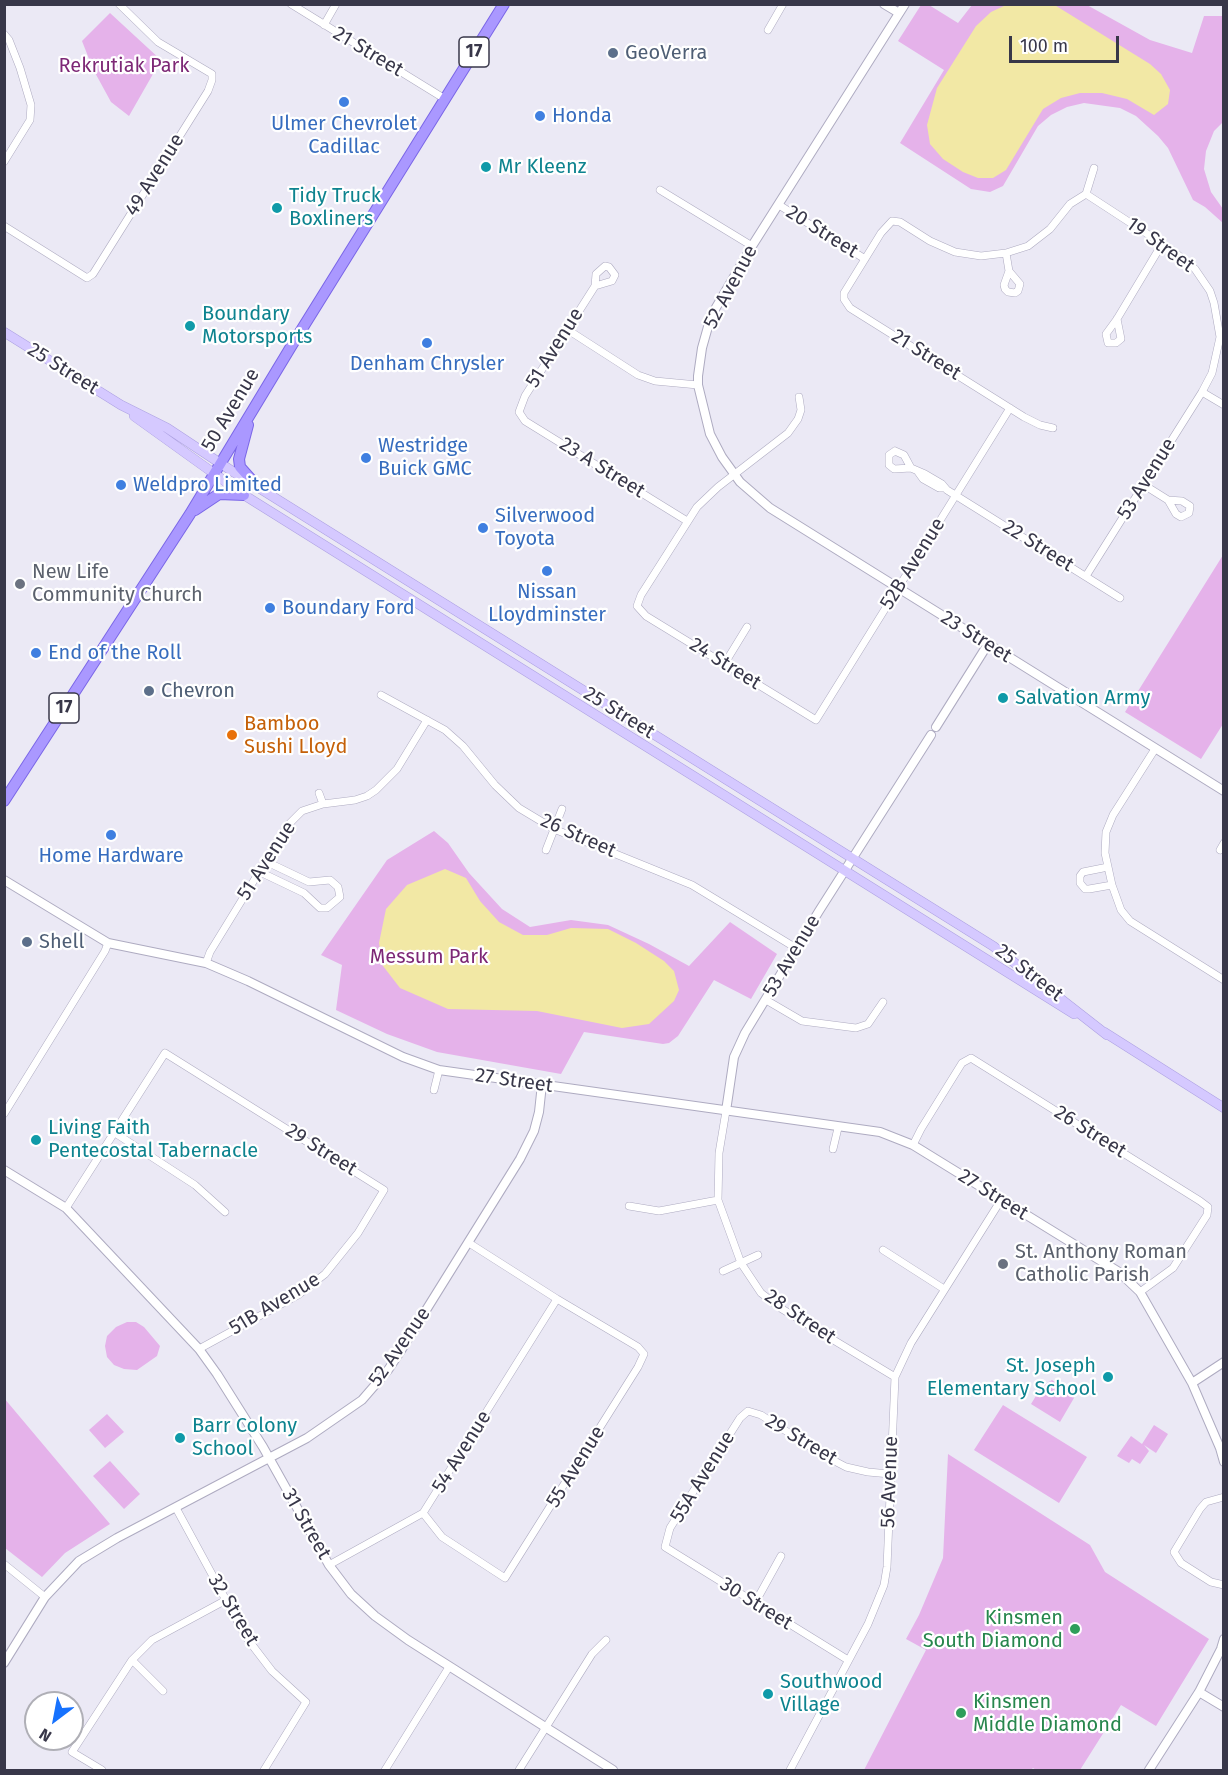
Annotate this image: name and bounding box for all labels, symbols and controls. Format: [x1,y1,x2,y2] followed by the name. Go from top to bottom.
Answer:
[329,22,407,82] street label: 21 Street
[1012,24,1122,62] scale bar
[1020,35,1068,57] text: 100 m
[459,37,489,67] road number: 17
[625,41,707,65] place label: GeoVerra
[606,46,620,60] marker: GeoVerra
[59,54,189,78] park label: Rekrutiak Park
[337,95,351,109] marker: Ulmer Chevrolet Cadillac
[552,104,612,128] place label: Honda
[533,109,547,123] marker: Honda
[271,112,417,159] place label: Ulmer Chevrolet Cadillac
[120,129,190,221] street label: 49 Avenue
[498,155,586,179] place label: Mr Kleenz
[479,160,493,174] marker: Mr Kleenz
[289,184,381,231] place label: Tidy Truck Boxliners
[781,200,863,264] street label: 20 Street
[270,201,284,215] marker: Tidy Truck Boxliners
[1121,212,1199,278] street label: 19 Street
[699,241,763,333] street label: 52 Avenue
[202,302,312,349] place label: Boundary Motorsports
[521,304,589,392] street label: 51 Avenue
[183,319,197,333] marker: Boundary Motorsports
[887,324,965,386] street label: 21 Street
[420,336,434,350] marker: Denham Chrysler
[23,338,103,400] street label: 25 Street
[350,352,504,376] place label: Denham Chrysler
[197,364,265,456] street label: 50 Avenue
[555,432,649,504] street label: 23 A Street
[378,434,472,481] place label: Westridge Buick GMC
[1113,434,1181,524] street label: 53 Avenue
[359,451,373,465] marker: Westridge Buick GMC
[133,473,282,497] place label: Weldpro Limited
[114,478,128,492] marker: Weldpro Limited
[495,504,595,551] place label: Silverwood Toyota
[875,514,951,614] street label: 52B Avenue
[998,515,1078,577] street label: 22 Street
[476,521,490,535] marker: Silverwood Toyota
[32,560,203,607] place label: New Life Community Church
[540,564,554,578] marker: Nissan Lloydminster
[13,577,27,591] marker: New Life Community Church
[488,580,606,627] place label: Nissan Lloydminster
[282,596,415,620] place label: Boundary Ford
[263,601,277,615] marker: Boundary Ford
[936,606,1016,668] street label: 23 Street
[685,633,765,695] street label: 24 Street
[48,641,181,665] place label: End of the Roll
[29,646,43,660] marker: End of the Roll
[161,679,235,703] place label: Chevron
[579,682,659,744] street label: 25 Street
[142,684,156,698] marker: Chevron
[1015,686,1150,710] place label: Salvation Army
[996,691,1010,705] marker: Salvation Army
[49,693,79,723] road number: 17
[244,712,347,759] place label: Bamboo Sushi Lloyd
[225,728,239,742] marker: Bamboo Sushi Lloyd
[537,809,619,863] street label: 26 Street
[233,817,301,905] street label: 51 Avenue
[104,828,118,842] marker: Home Hardware
[38,844,184,868] place label: Home Hardware
[758,911,826,1001] street label: 53 Avenue
[39,930,84,954] place label: Shell
[20,935,34,949] marker: Shell
[990,939,1068,1007] street label: 25 Street
[370,945,488,969] park label: Messum Park
[474,1064,554,1098] street label: 27 Street
[1050,1101,1130,1163] street label: 26 Street
[48,1116,258,1163] place label: Living Faith Pentecostal Tabernacle
[281,1119,361,1181] street label: 29 Street
[29,1133,43,1147] marker: Living Faith Pentecostal Tabernacle
[954,1164,1032,1226] street label: 27 Street
[1015,1240,1187,1287] place label: St. Anthony Roman Catholic Parish
[996,1257,1010,1271] marker: St. Anthony Roman Catholic Parish
[225,1268,325,1340] street label: 51B Avenue
[760,1285,840,1349] street label: 28 Street
[364,1303,436,1391] street label: 52 Avenue
[927,1354,1096,1401] place label: St. Joseph Elementary School
[1101,1370,1115,1384] marker: St. Joseph Elementary School
[427,1406,497,1498] street label: 54 Avenue
[761,1409,841,1471] street label: 29 Street
[192,1414,297,1461] place label: Barr Colony School
[542,1422,610,1512] street label: 55 Avenue
[666,1427,740,1527] street label: 55A Avenue
[173,1431,187,1445] marker: Barr Colony School
[876,1435,904,1529] street label: 56 Avenue
[276,1484,336,1564] street label: 31 Street
[202,1570,264,1650] street label: 32 Street
[715,1572,797,1636] street label: 30 Street
[923,1606,1063,1653] place label: Kinsmen South Diamond
[1068,1622,1082,1636] marker: Kinsmen South Diamond
[780,1670,883,1717] place label: Southwood Village
[761,1687,775,1701] marker: Southwood Village
[973,1690,1122,1737] place label: Kinsmen Middle Diamond
[24,1691,84,1751] north arrow
[954,1706,968,1720] marker: Kinsmen Middle Diamond
[36,1724,55,1746] text: N

